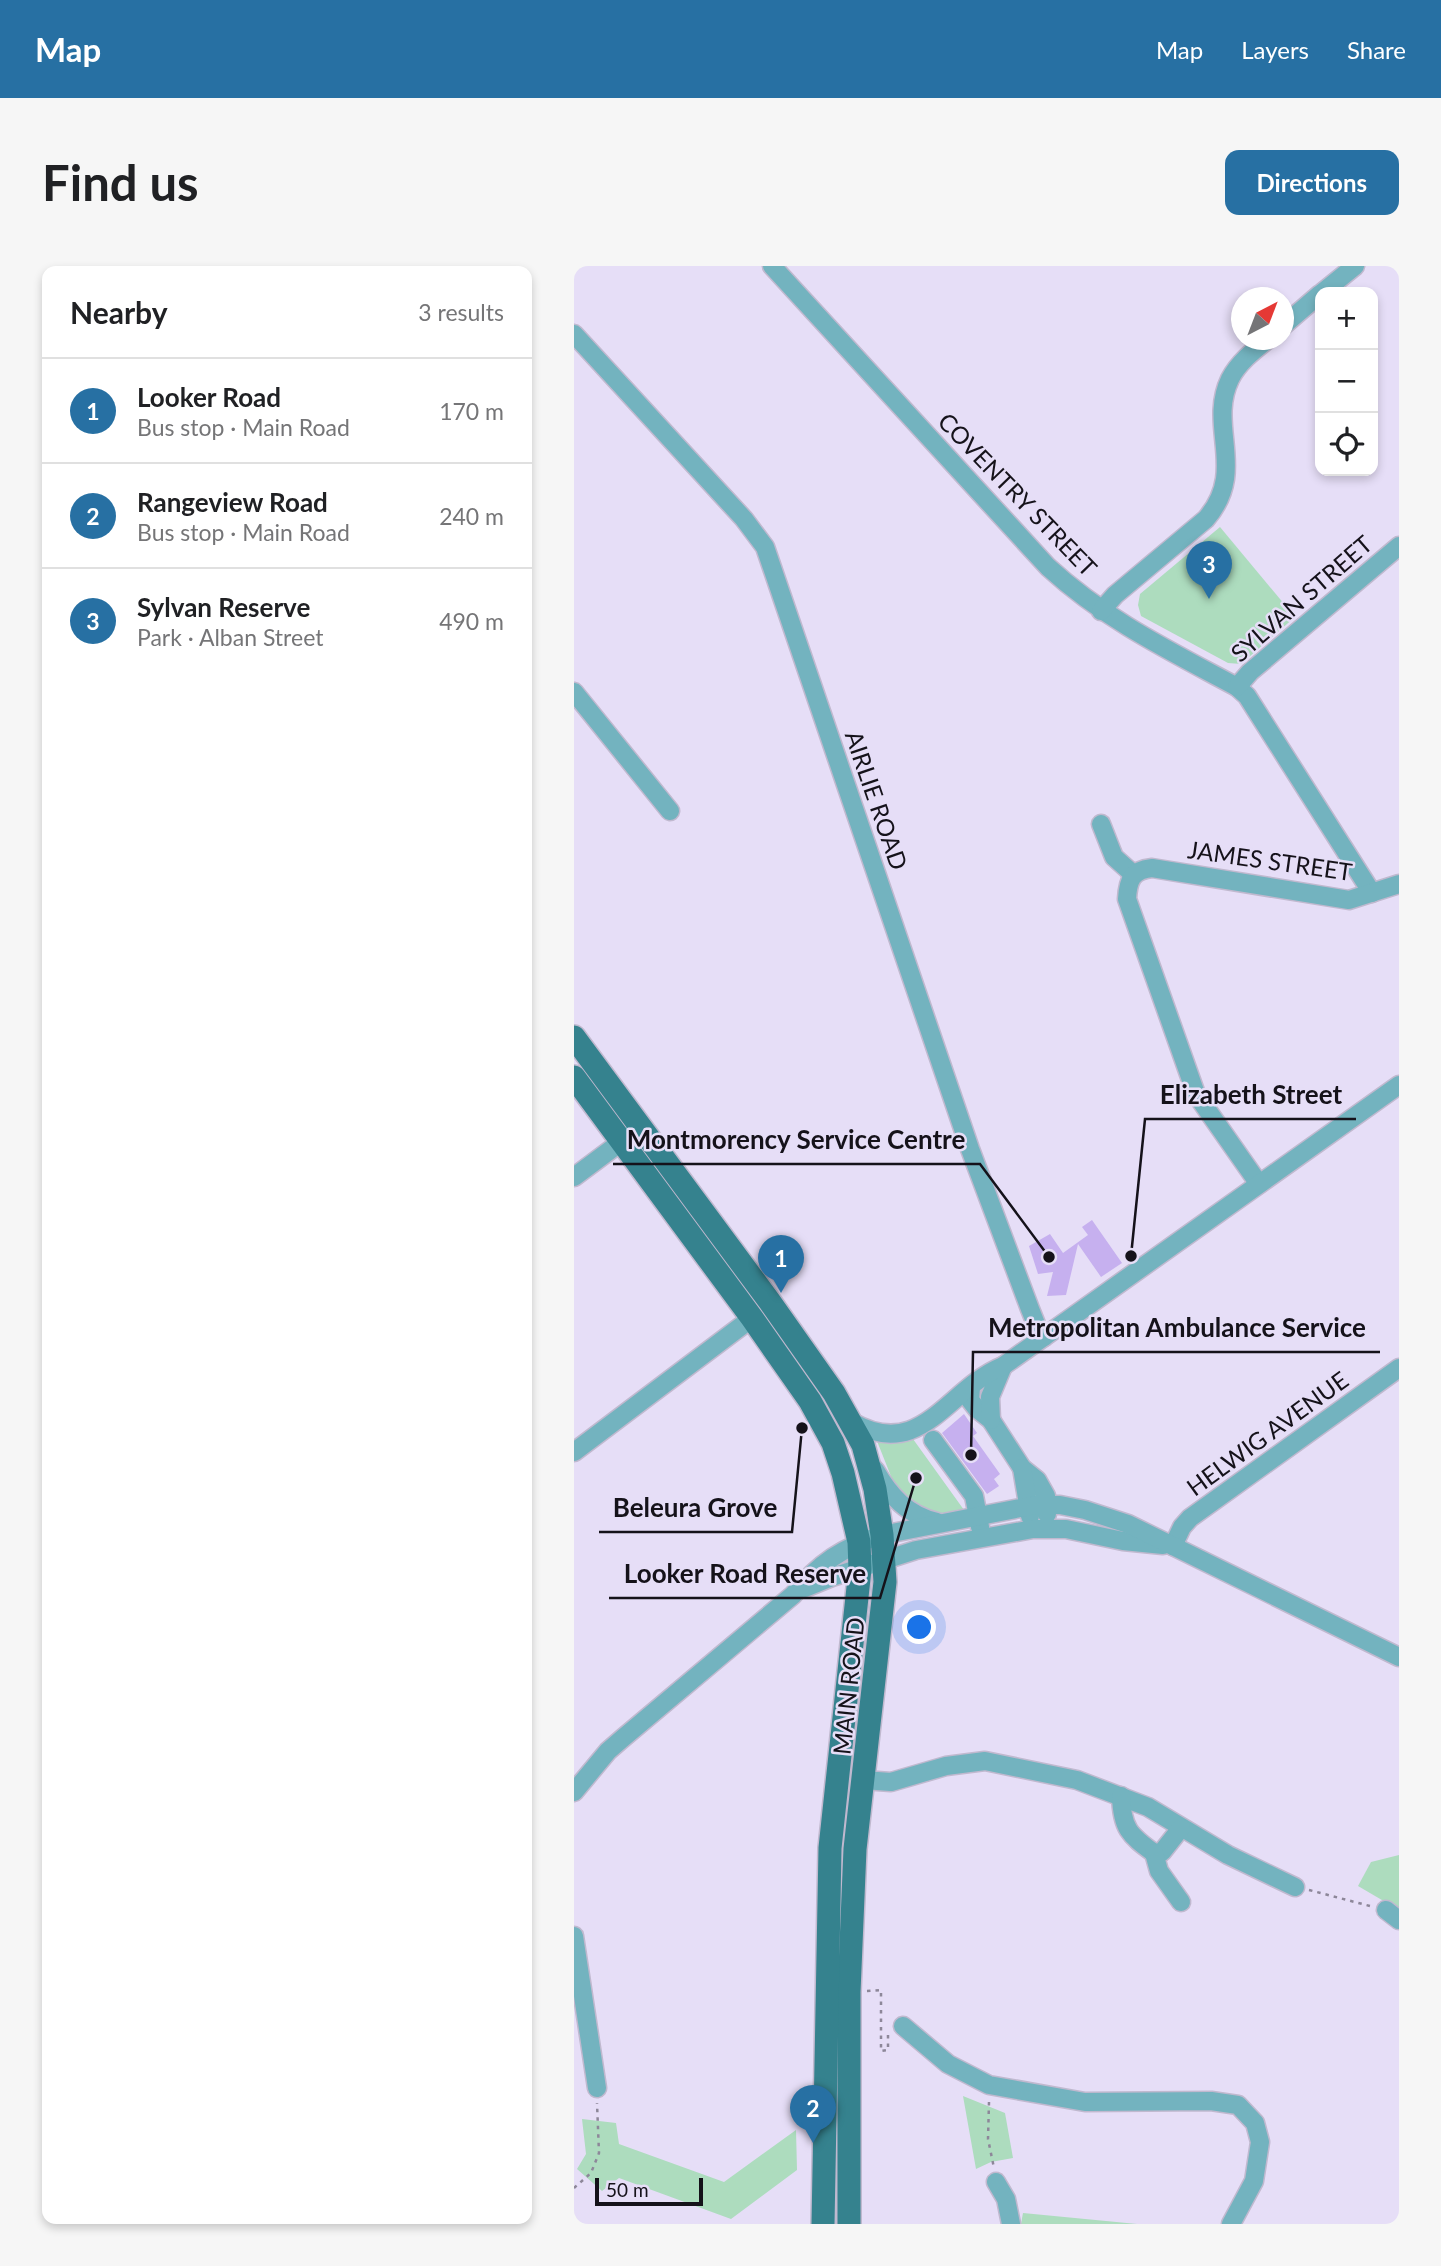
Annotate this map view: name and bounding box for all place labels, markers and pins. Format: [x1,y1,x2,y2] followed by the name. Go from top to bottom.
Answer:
[1186,541,1232,599] pin: 3
[1145,1072,1356,1119] callout: Elizabeth Street
[613,1117,980,1164] callout: Montmorency Service Centre
[758,1235,804,1293] pin: 1
[973,1305,1380,1352] callout: Metropolitan Ambulance Service
[599,1485,792,1532] callout: Beleura Grove
[609,1551,880,1598] callout: Looker Road Reserve
[790,2085,836,2143] pin: 2

